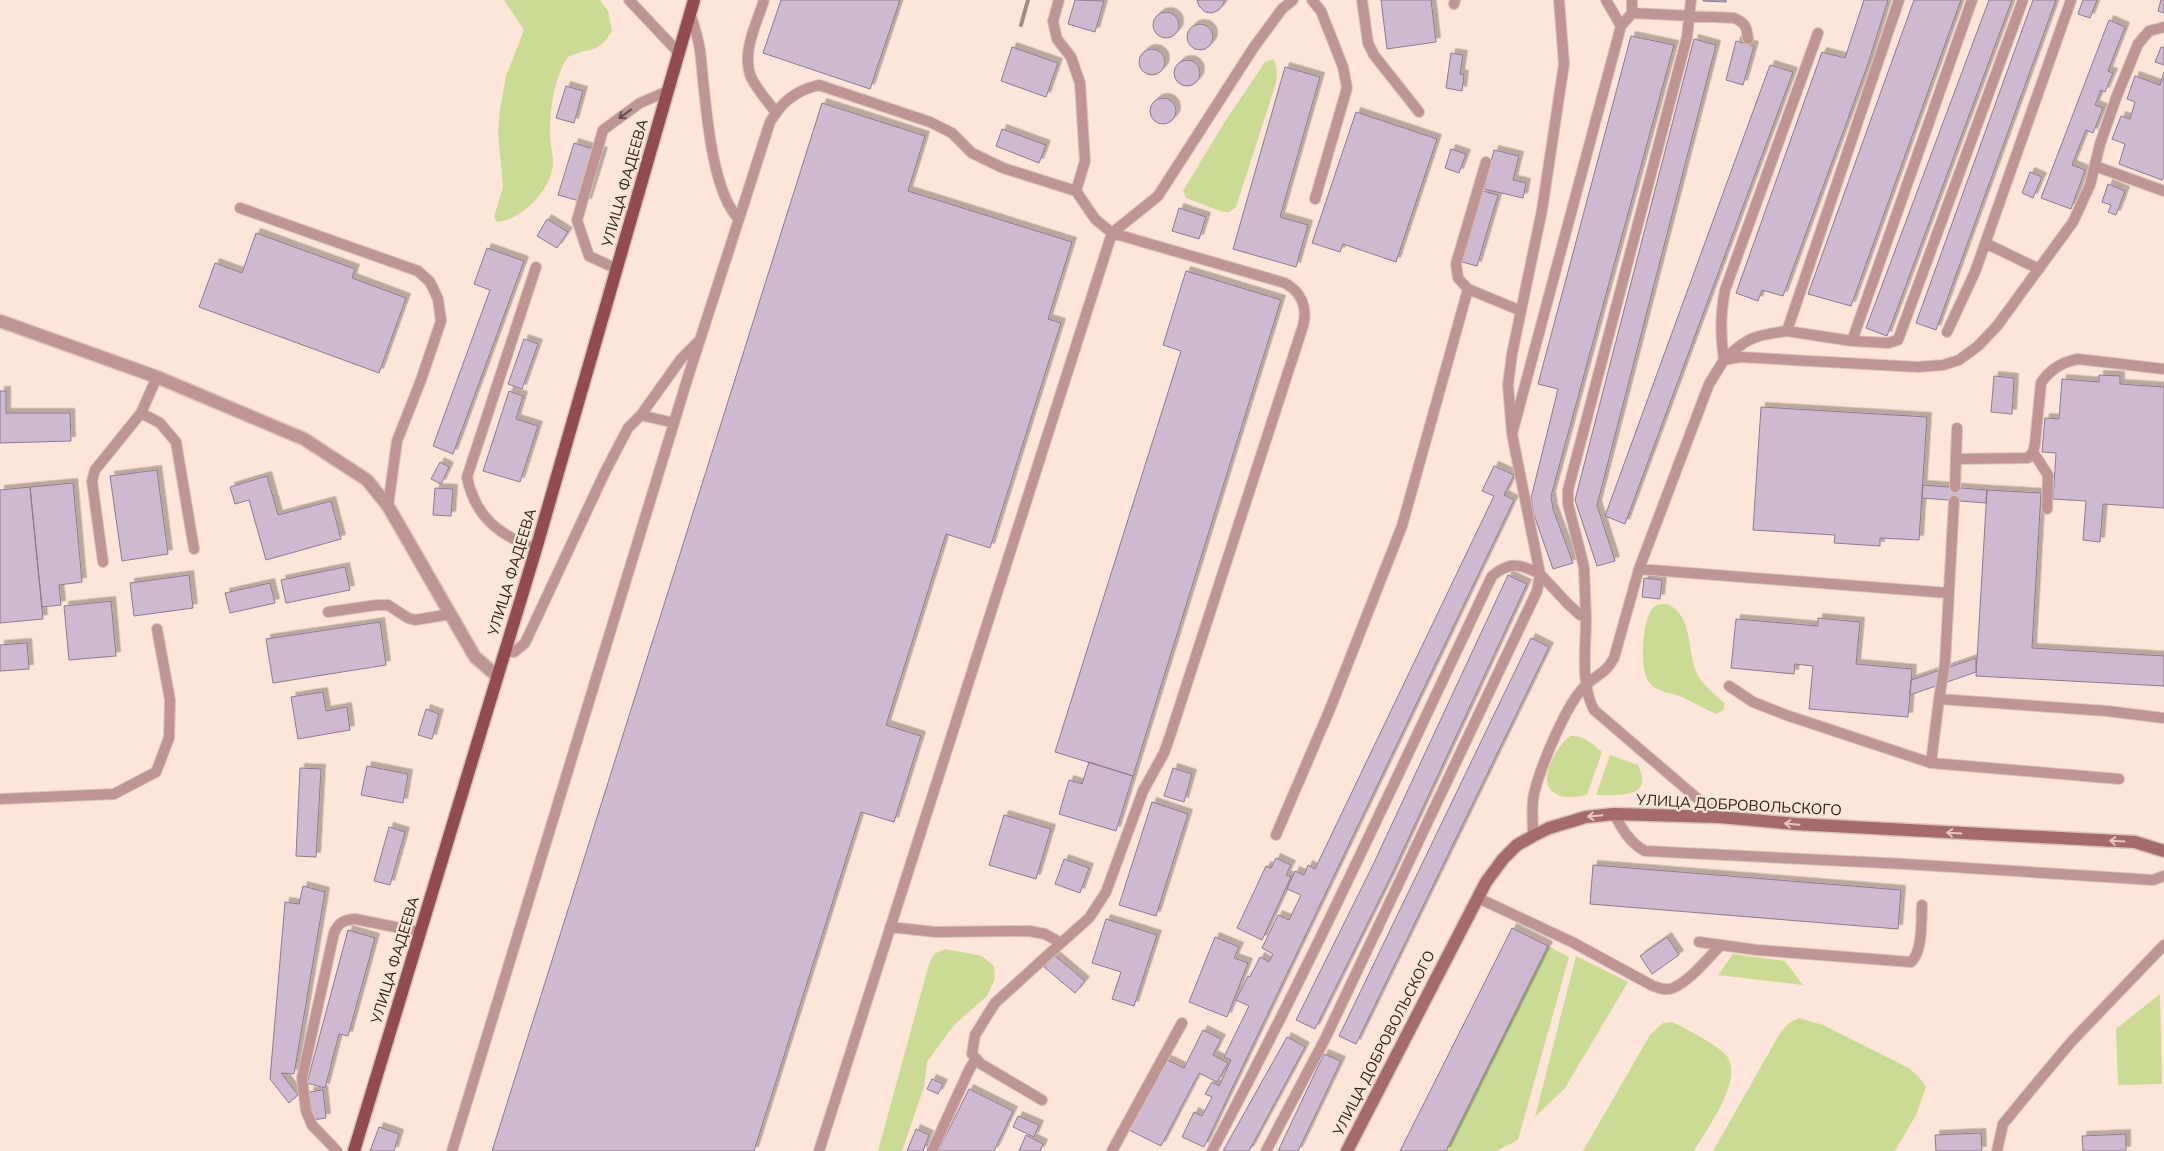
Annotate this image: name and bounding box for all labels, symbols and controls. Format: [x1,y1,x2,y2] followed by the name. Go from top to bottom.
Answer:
[618,109,632,119] one-way arrow
[597,117,653,250] street label: УЛИЦА ФАДЕЕВА
[483,506,541,639] street label: УЛИЦА ФАДЕЕВА
[1635,790,1842,820] street label: УЛИЦА ДОБРОВОЛЬСКОГО
[1587,811,1603,821] one-way arrow
[1784,819,1800,829] one-way arrow
[1947,828,1963,837] one-way arrow
[2109,837,2125,846] one-way arrow
[366,894,424,1027] street label: УЛИЦА ФАДЕЕВА
[1328,947,1440,1140] street label: УЛИЦА ДОБРОВОЛЬСКОГО

